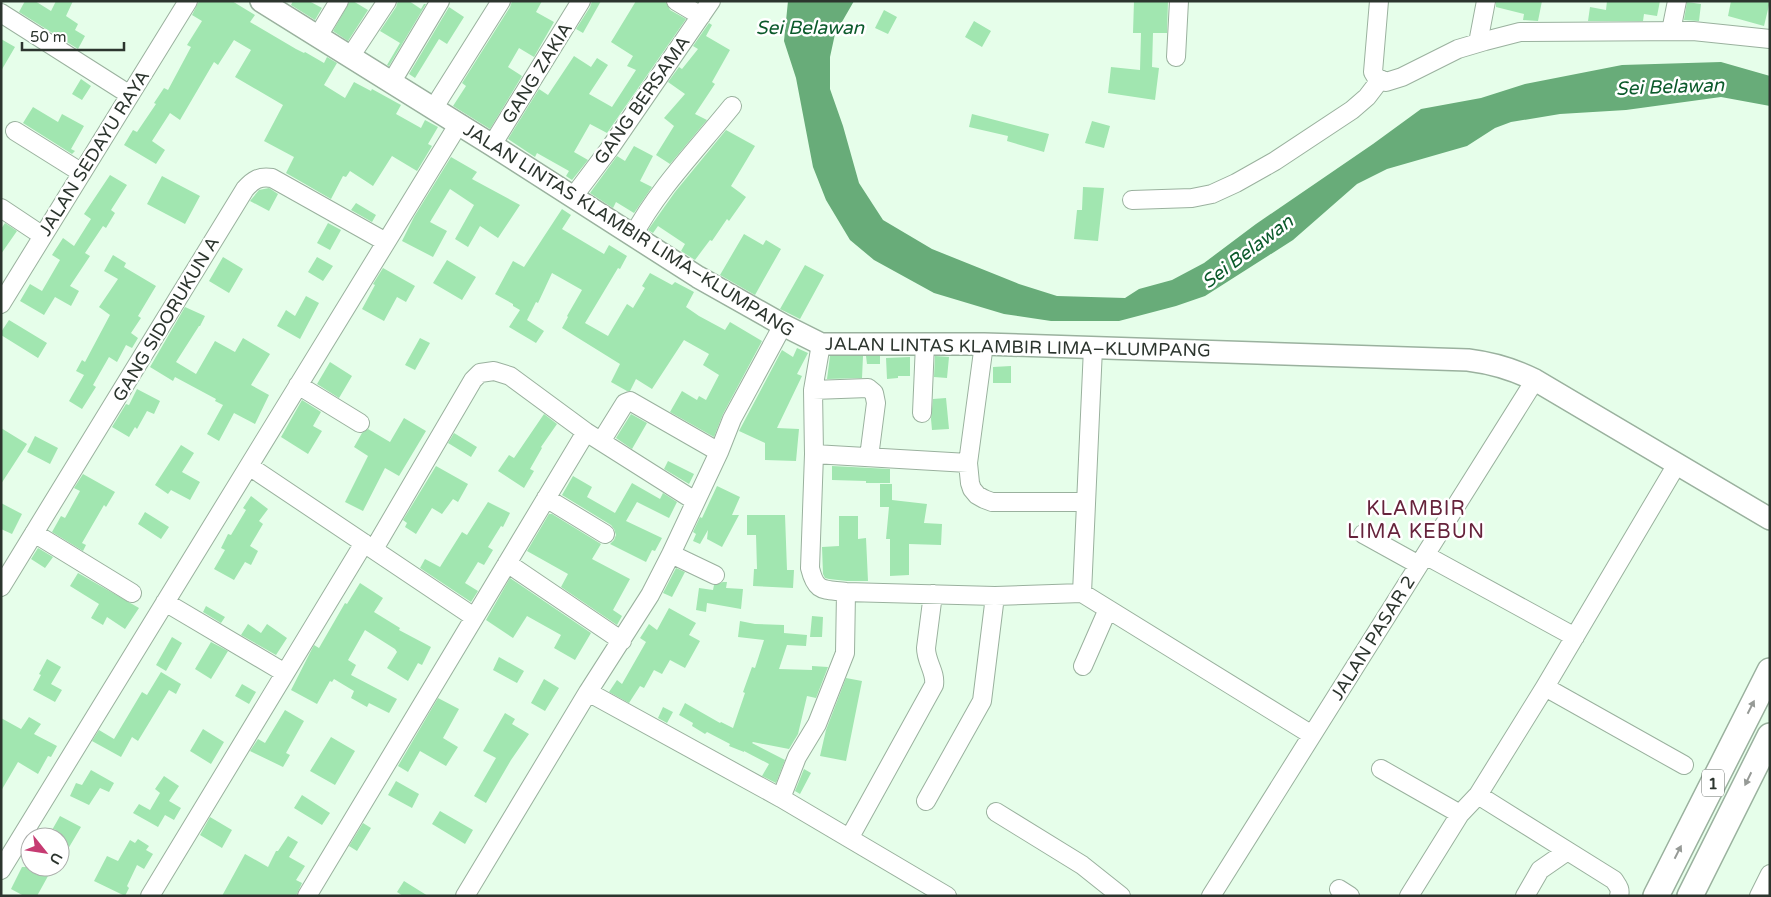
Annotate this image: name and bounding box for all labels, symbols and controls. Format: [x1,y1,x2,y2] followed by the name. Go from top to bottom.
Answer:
[756,17,865,39] water label: Sei Belawan
[497,18,577,128] street label: GANG ZAKIA
[22,20,125,52] scale bar
[30,28,67,46] text: 50 m
[589,31,695,169] street label: GANG BERSAMA
[34,66,154,240] street label: JALAN SEDAYU RAYA
[1615,74,1725,100] water label: Sei Belawan
[460,118,798,342] street label: JALAN LINTAS KLAMBIR LIMA–KLUMPANG
[1198,210,1298,293] water label: Sei Belawan
[108,232,224,406] street label: GANG SIDORUKUN A
[825,333,1211,361] street label: JALAN LINTAS KLAMBIR LIMA–KLUMPANG
[1347,497,1485,544] district label: KLAMBIR LIMA KEBUN
[1326,572,1420,704] street label: JALAN PASAR 2
[1747,700,1755,714] one-way arrow
[1702,770,1724,796] road number: 1
[1744,772,1752,786] one-way arrow
[20,827,70,877] north arrow
[1674,845,1682,859] one-way arrow
[46,849,66,867] text: U

